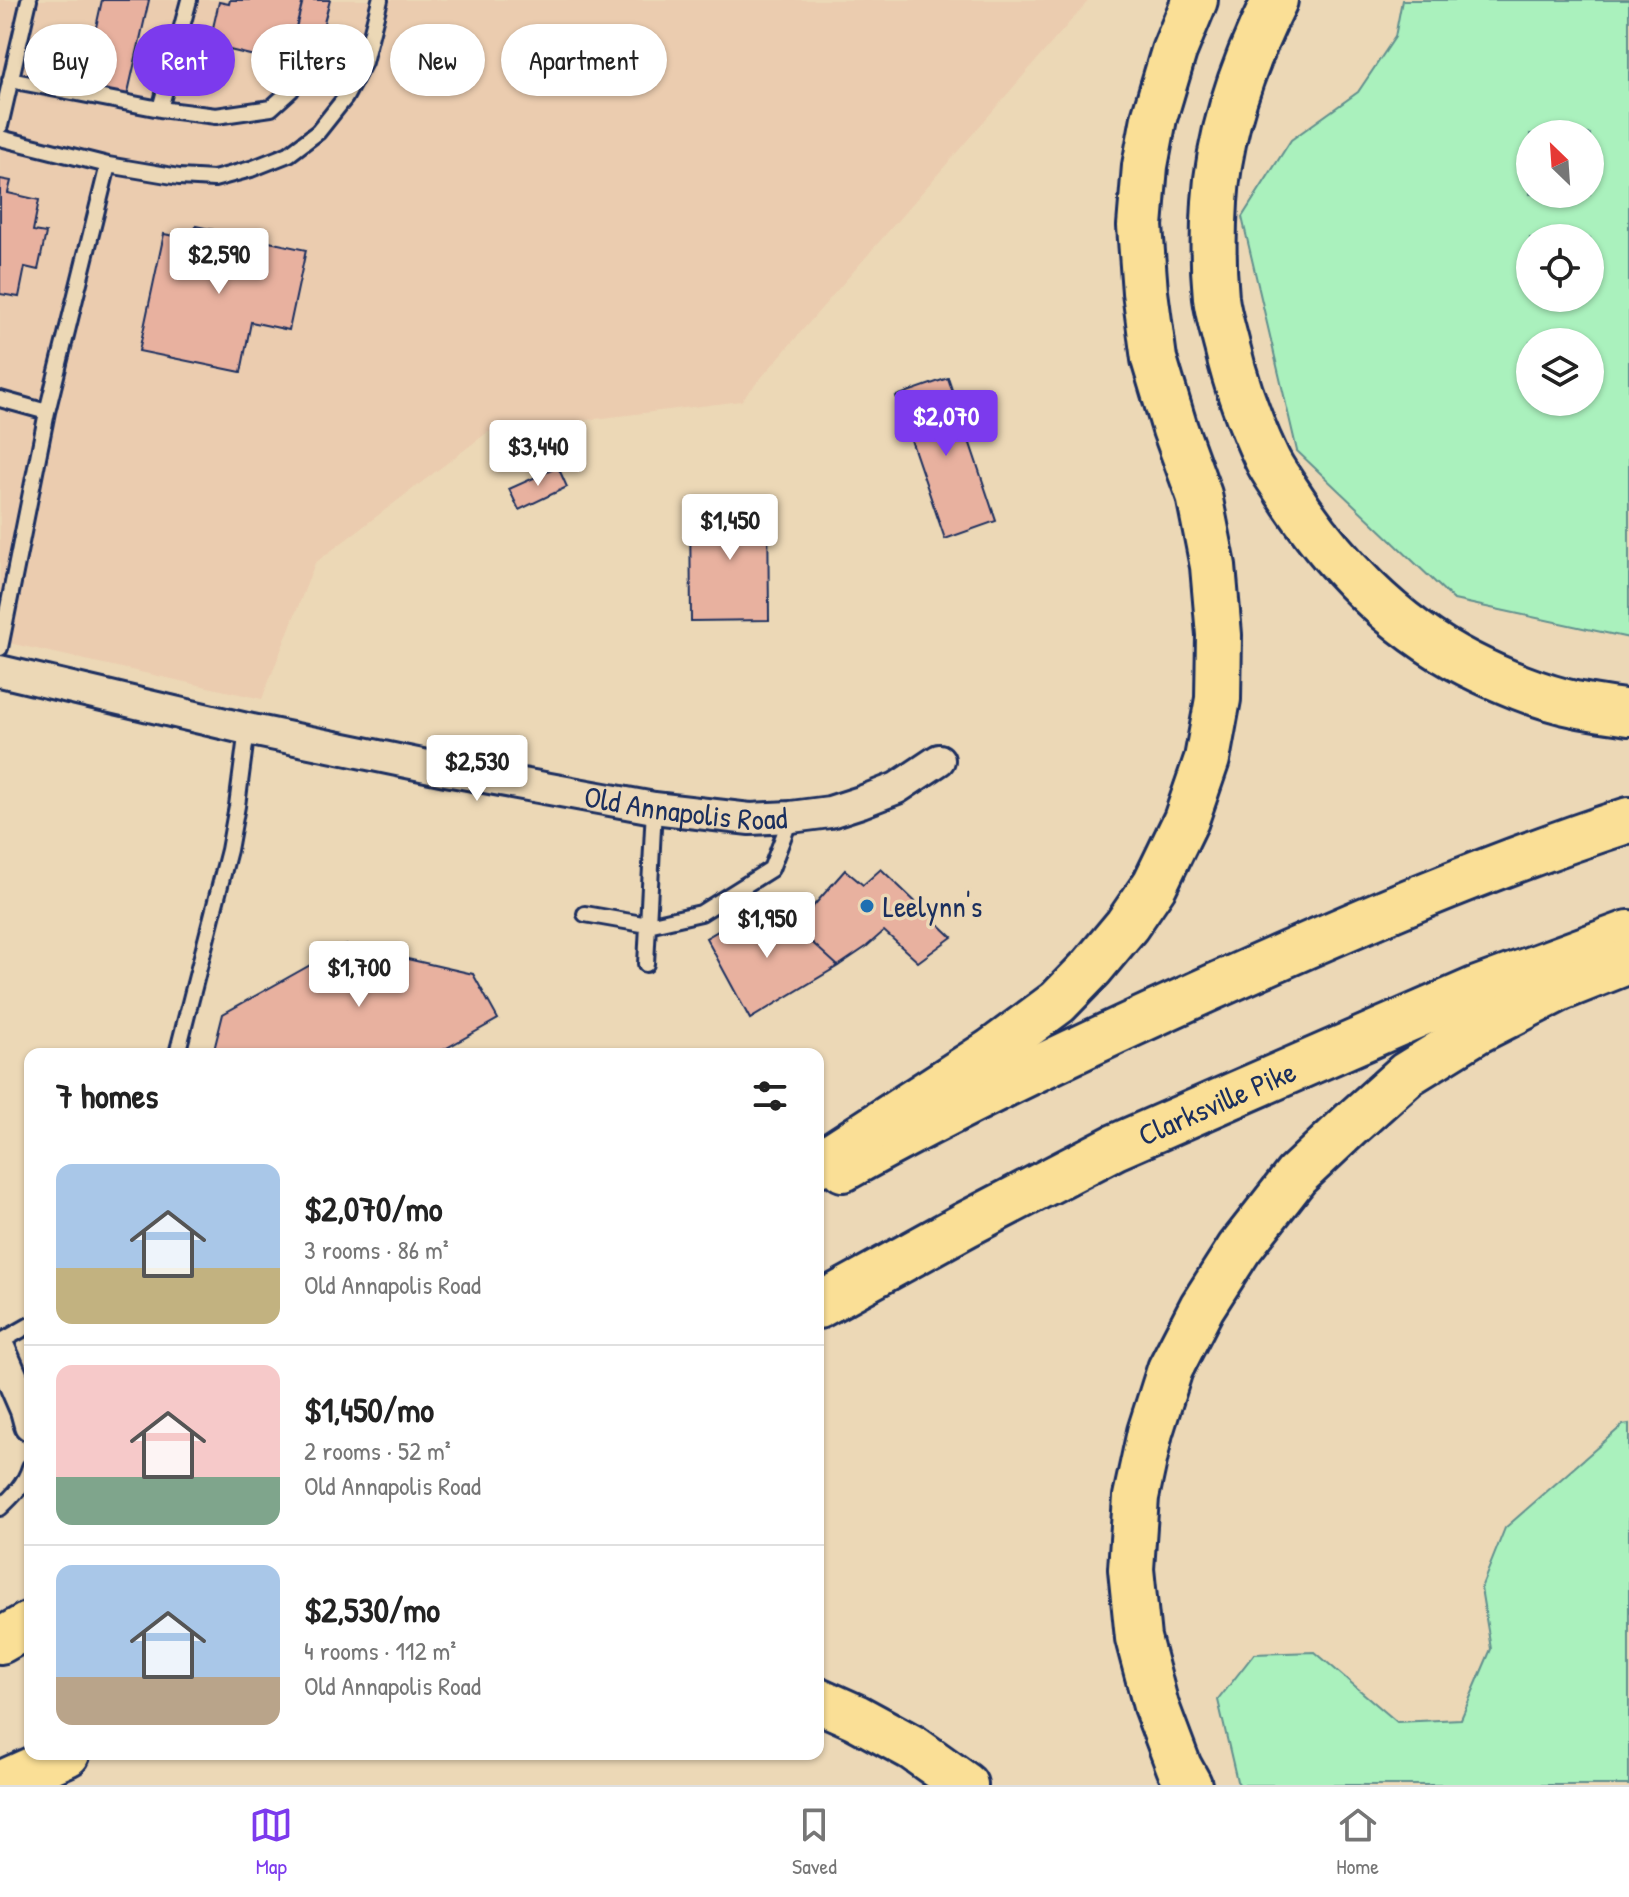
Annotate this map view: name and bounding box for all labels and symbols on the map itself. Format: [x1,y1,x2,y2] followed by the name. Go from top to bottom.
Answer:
[1516,120,1604,208] north arrow
[154,228,284,296] pin: $2,590
[881,390,1011,458] pin: $2,070
[473,420,603,488] pin: $3,440
[665,494,795,562] pin: $1,450
[412,735,542,803] pin: $2,530
[581,776,788,839] street label: Old Annapolis Road
[883,886,982,926] place label: Leelynn's
[702,892,832,960] pin: $1,950
[858,897,876,915] marker: Leelynn's
[294,941,424,1009] pin: $1,700
[1132,1051,1302,1154] street label: Clarksville Pike

